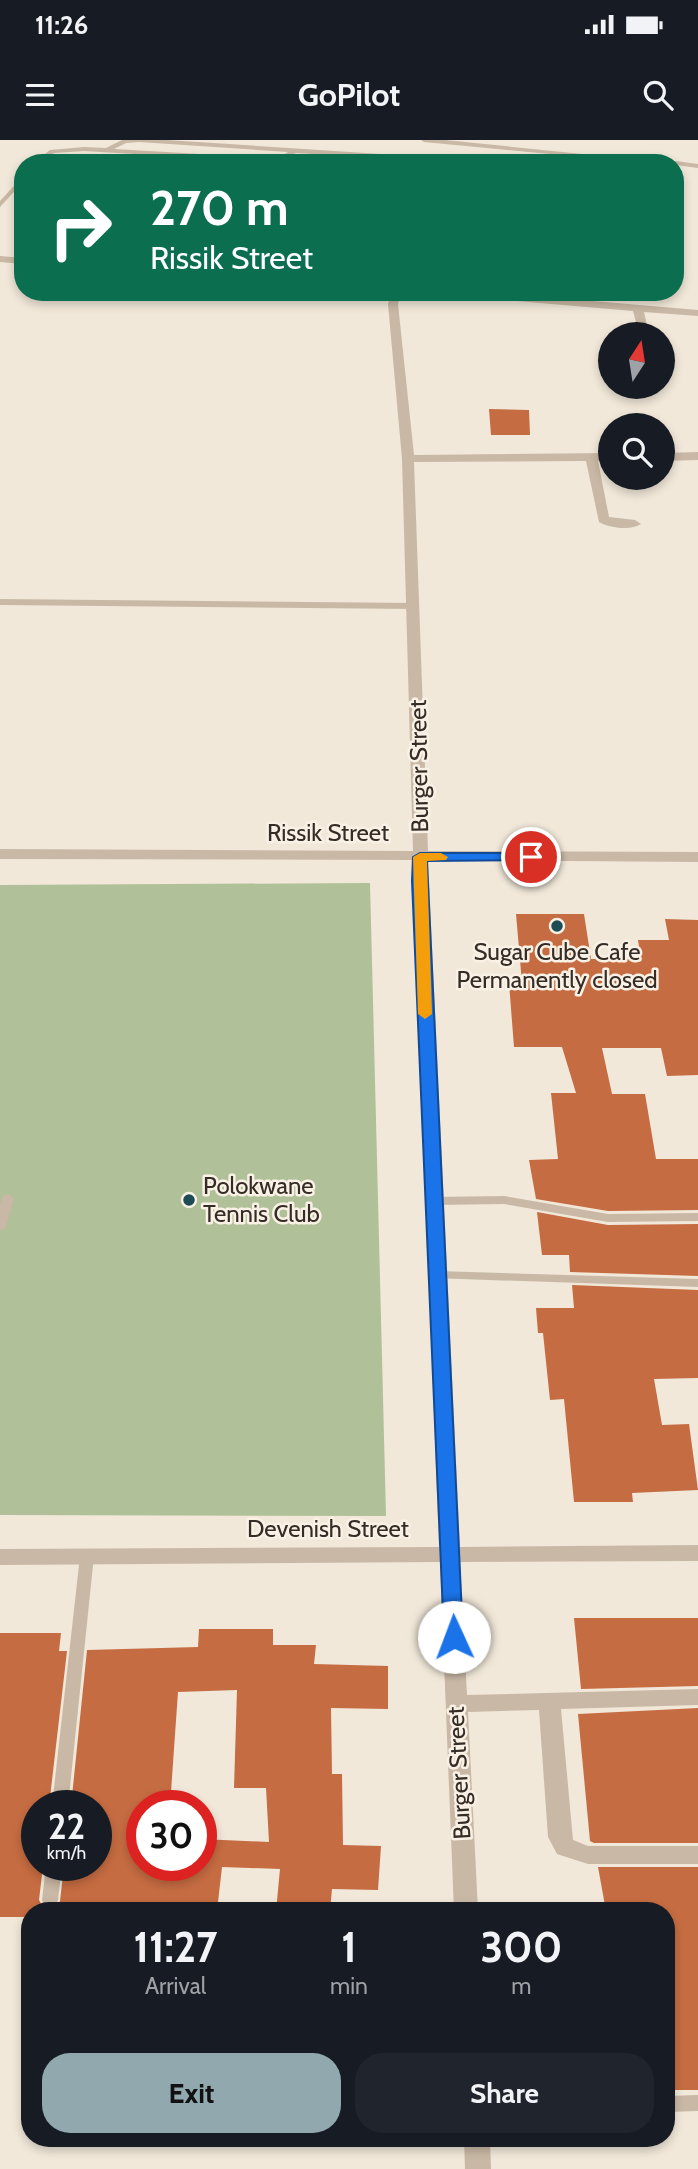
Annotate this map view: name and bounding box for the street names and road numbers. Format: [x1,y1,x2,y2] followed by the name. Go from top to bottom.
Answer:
[403,699,434,833] street label: Burger Street
[267,818,389,847] street label: Rissik Street
[247,1514,409,1543] street label: Devenish Street
[441,1706,476,1840] street label: Burger Street

